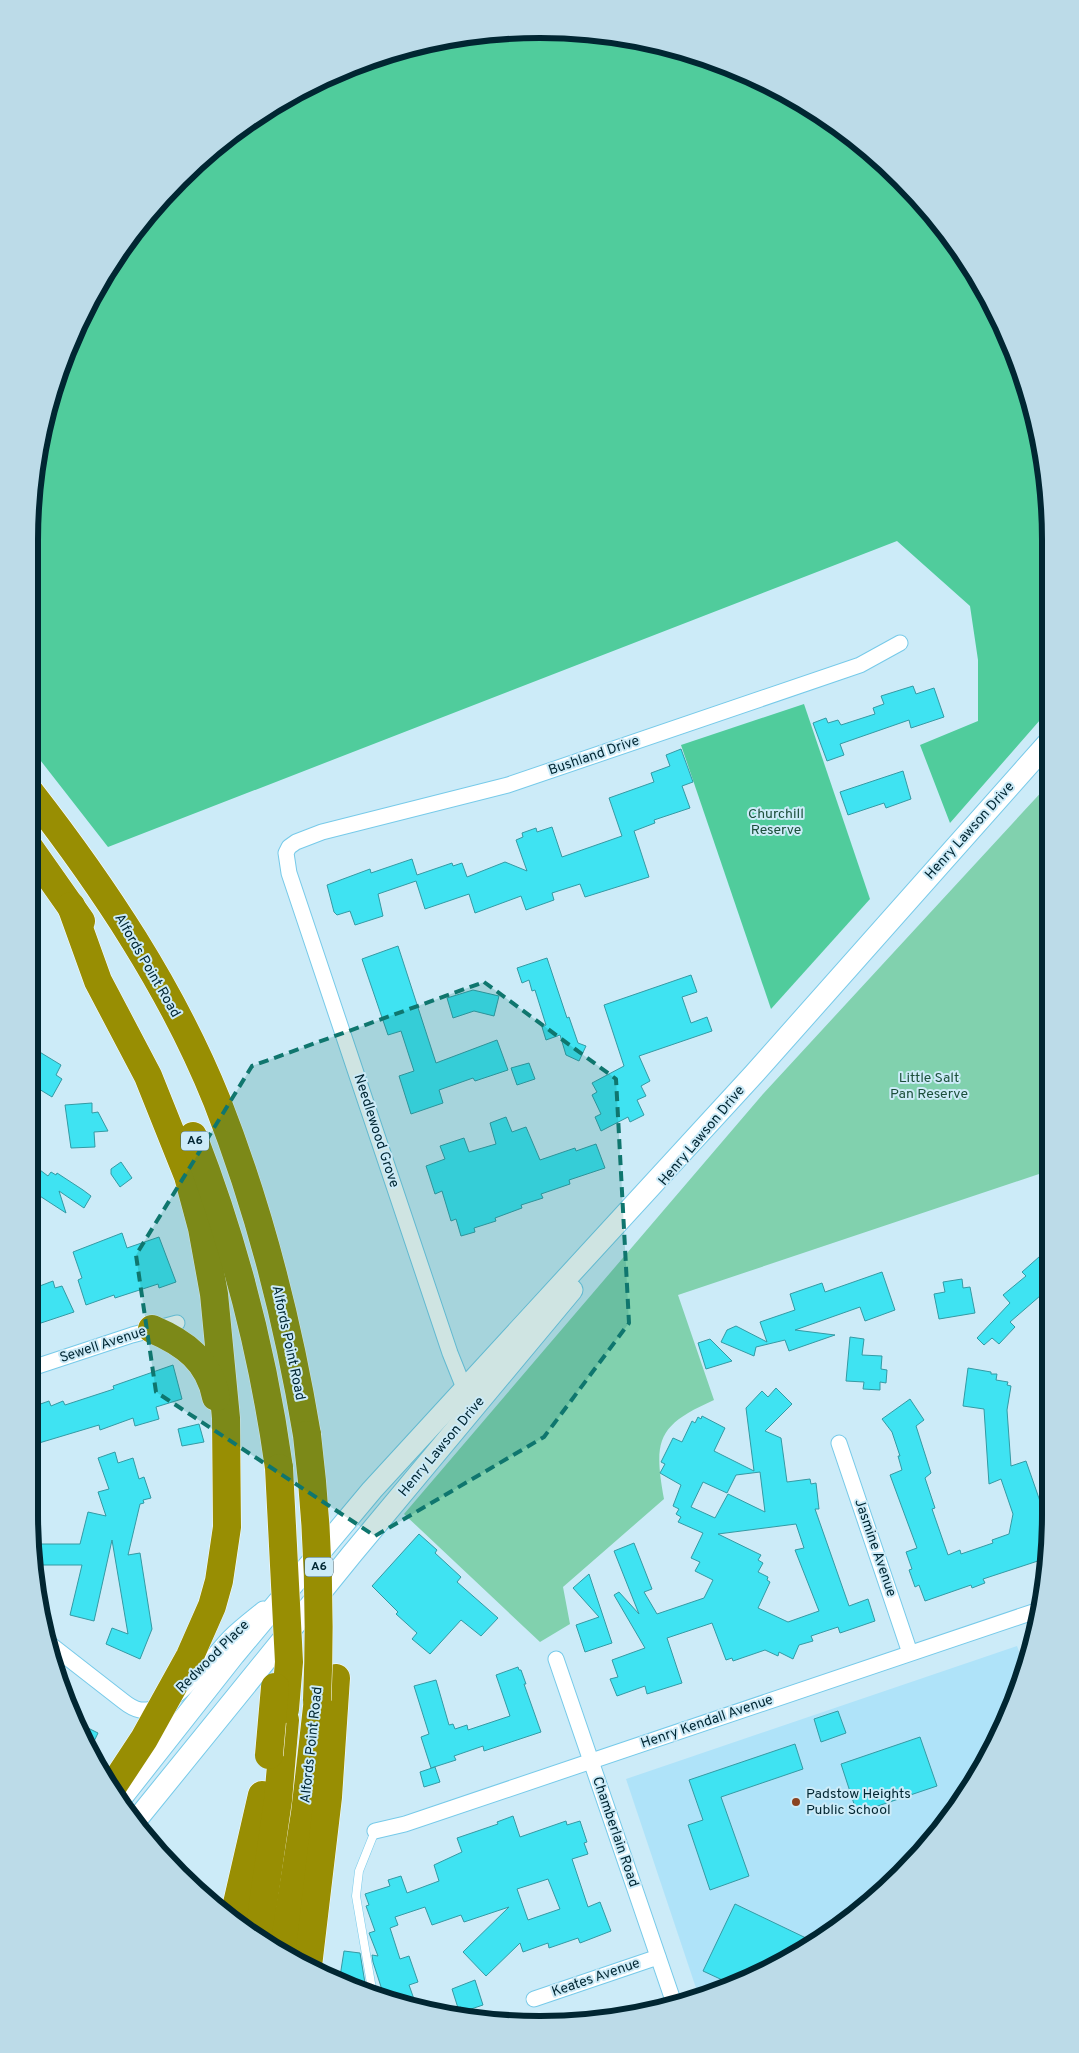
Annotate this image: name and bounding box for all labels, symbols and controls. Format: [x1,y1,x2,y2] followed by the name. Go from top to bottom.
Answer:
[546,732,642,780] street label: Bushland Drive
[922,779,1018,883] street label: Henry Lawson Drive
[748,806,804,839] park label: Churchill Reserve
[110,911,184,1021] street label: Alfords Point Road
[890,1070,968,1103] park label: Little Salt Pan Reserve
[350,1072,402,1190] street label: Needlewood Grove
[655,1083,749,1189] street label: Henry Lawson Drive
[181,1132,209,1150] road number: A6
[268,1284,308,1402] street label: Alfords Point Road
[58,1323,148,1367] street label: Sewell Avenue
[395,1394,489,1500] street label: Henry Lawson Drive
[850,1497,900,1599] street label: Jasmine Avenue
[305,1558,333,1576] road number: A6
[173,1617,253,1697] street label: Redwood Place
[297,1686,327,1804] street label: Alfords Point Road
[639,1691,775,1753] street label: Henry Kendall Avenue
[588,1775,642,1889] street label: Chamberlain Road
[806,1786,911,1819] place label: Padstow Heights Public School
[790,1796,802,1808] marker: Padstow Heights Public School
[550,1955,642,2001] street label: Keates Avenue

